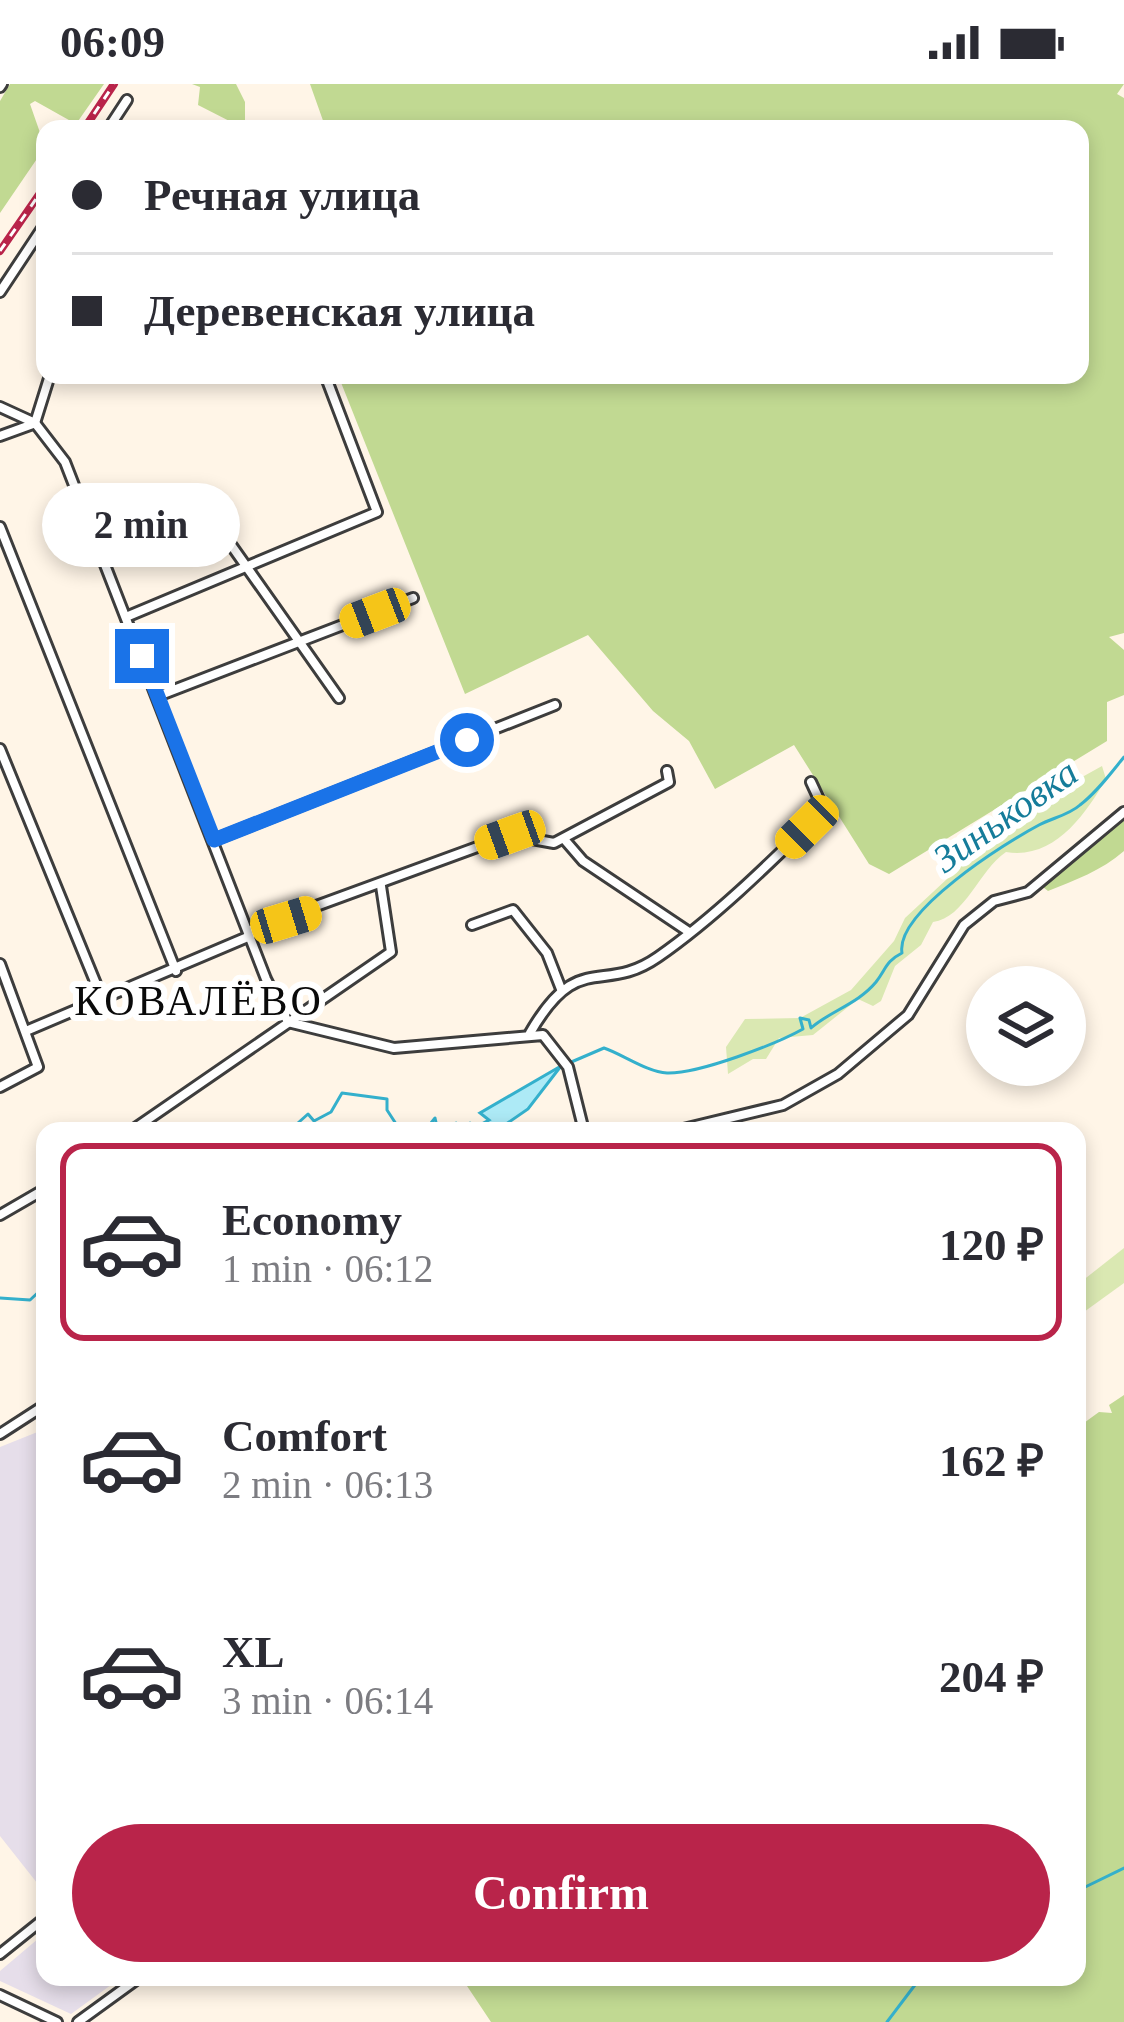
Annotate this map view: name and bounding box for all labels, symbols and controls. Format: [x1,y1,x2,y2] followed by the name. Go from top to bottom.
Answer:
[60,17,165,67] text: 06:09
[144,170,420,220] text: Речная улица
[144,286,535,336] text: Деревенская улица
[43,482,241,566] callout: 2 min
[94,503,188,546] text: 2 min
[335,583,415,643] car
[115,629,169,683] route end
[440,713,494,767] route start
[925,750,1085,880] water label: Зиньковка
[769,789,845,865] car
[470,806,550,864] car
[246,892,326,948] car
[966,966,1086,1086] map controls
[966,966,1086,1086] button: layers
[74,978,324,1024] district label: КОВАЛЁВО
[78,1188,186,1296] icon: car
[222,1195,402,1245] text: Economy
[939,1220,1044,1270] text: 120 ₽
[222,1247,433,1290] text: 1 min · 06:12
[78,1404,186,1512] icon: car
[222,1411,387,1461] text: Comfort
[939,1436,1044,1486] text: 162 ₽
[222,1463,433,1506] text: 2 min · 06:13
[78,1620,186,1728] icon: car
[222,1627,285,1677] text: XL
[939,1652,1044,1702] text: 204 ₽
[222,1679,433,1722] text: 3 min · 06:14
[72,1824,1050,1962] button: Confirm

